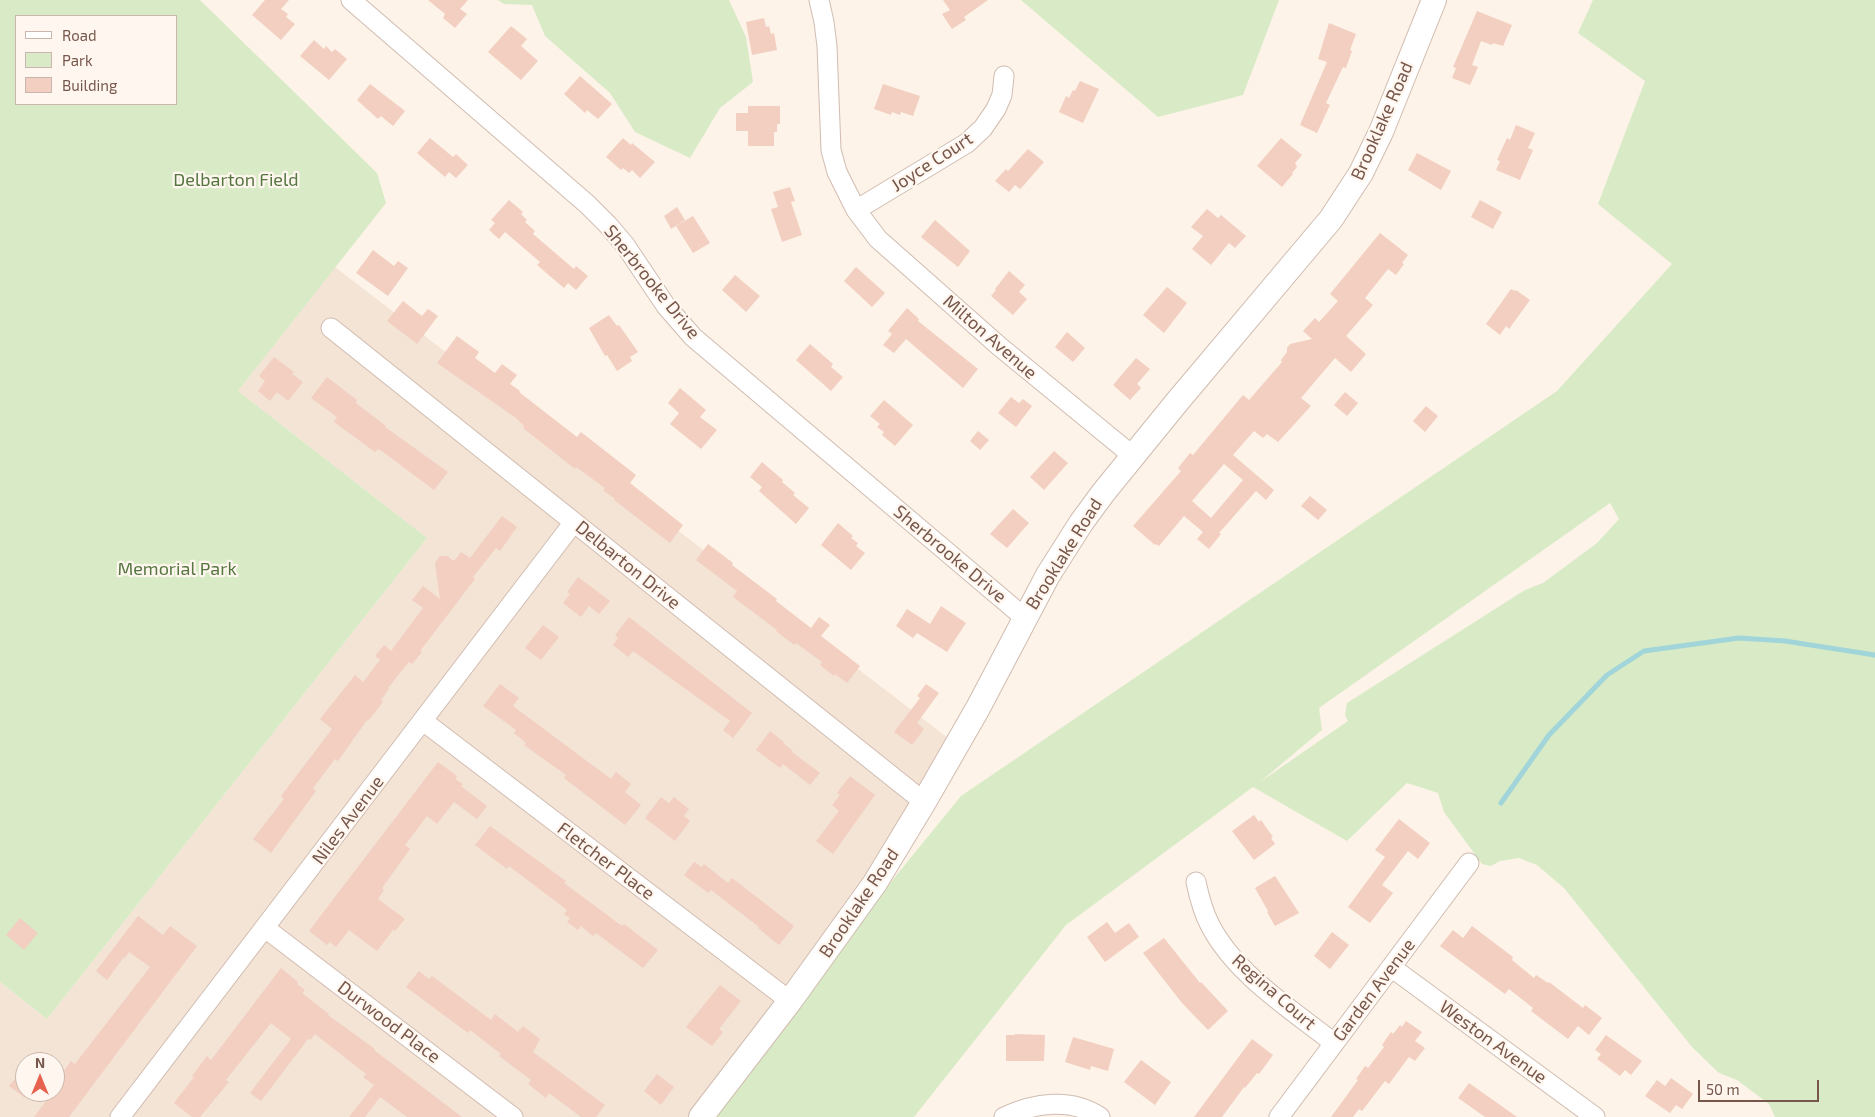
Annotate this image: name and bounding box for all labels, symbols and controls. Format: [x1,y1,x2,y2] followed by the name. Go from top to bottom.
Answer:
[15,15,178,105] legend
[62,26,97,44] text: Road
[62,51,93,69] text: Park
[1346,59,1418,183] street label: Brooklake Road
[62,76,117,94] text: Building
[887,128,977,196] street label: Joyce Court
[173,169,299,191] park label: Delbarton Field
[599,221,705,343] street label: Sherbrooke Drive
[939,290,1041,384] street label: Milton Avenue
[1021,494,1107,614] street label: Brooklake Road
[889,501,1011,607] street label: Sherbrooke Drive
[571,516,685,614] street label: Delbarton Drive
[117,558,237,580] park label: Memorial Park
[308,771,388,869] street label: Niles Avenue
[553,817,659,905] street label: Fletcher Place
[815,844,903,962] street label: Brooklake Road
[1328,934,1420,1046] street label: Garden Avenue
[1228,950,1320,1034] street label: Regina Court
[333,976,445,1068] street label: Durwood Place
[1435,996,1551,1088] street label: Weston Avenue
[15,1052,65,1102] north arrow
[35,1054,45,1071] text: N
[1700,1070,1821,1102] scale bar
[1706,1080,1740,1098] text: 50 m

